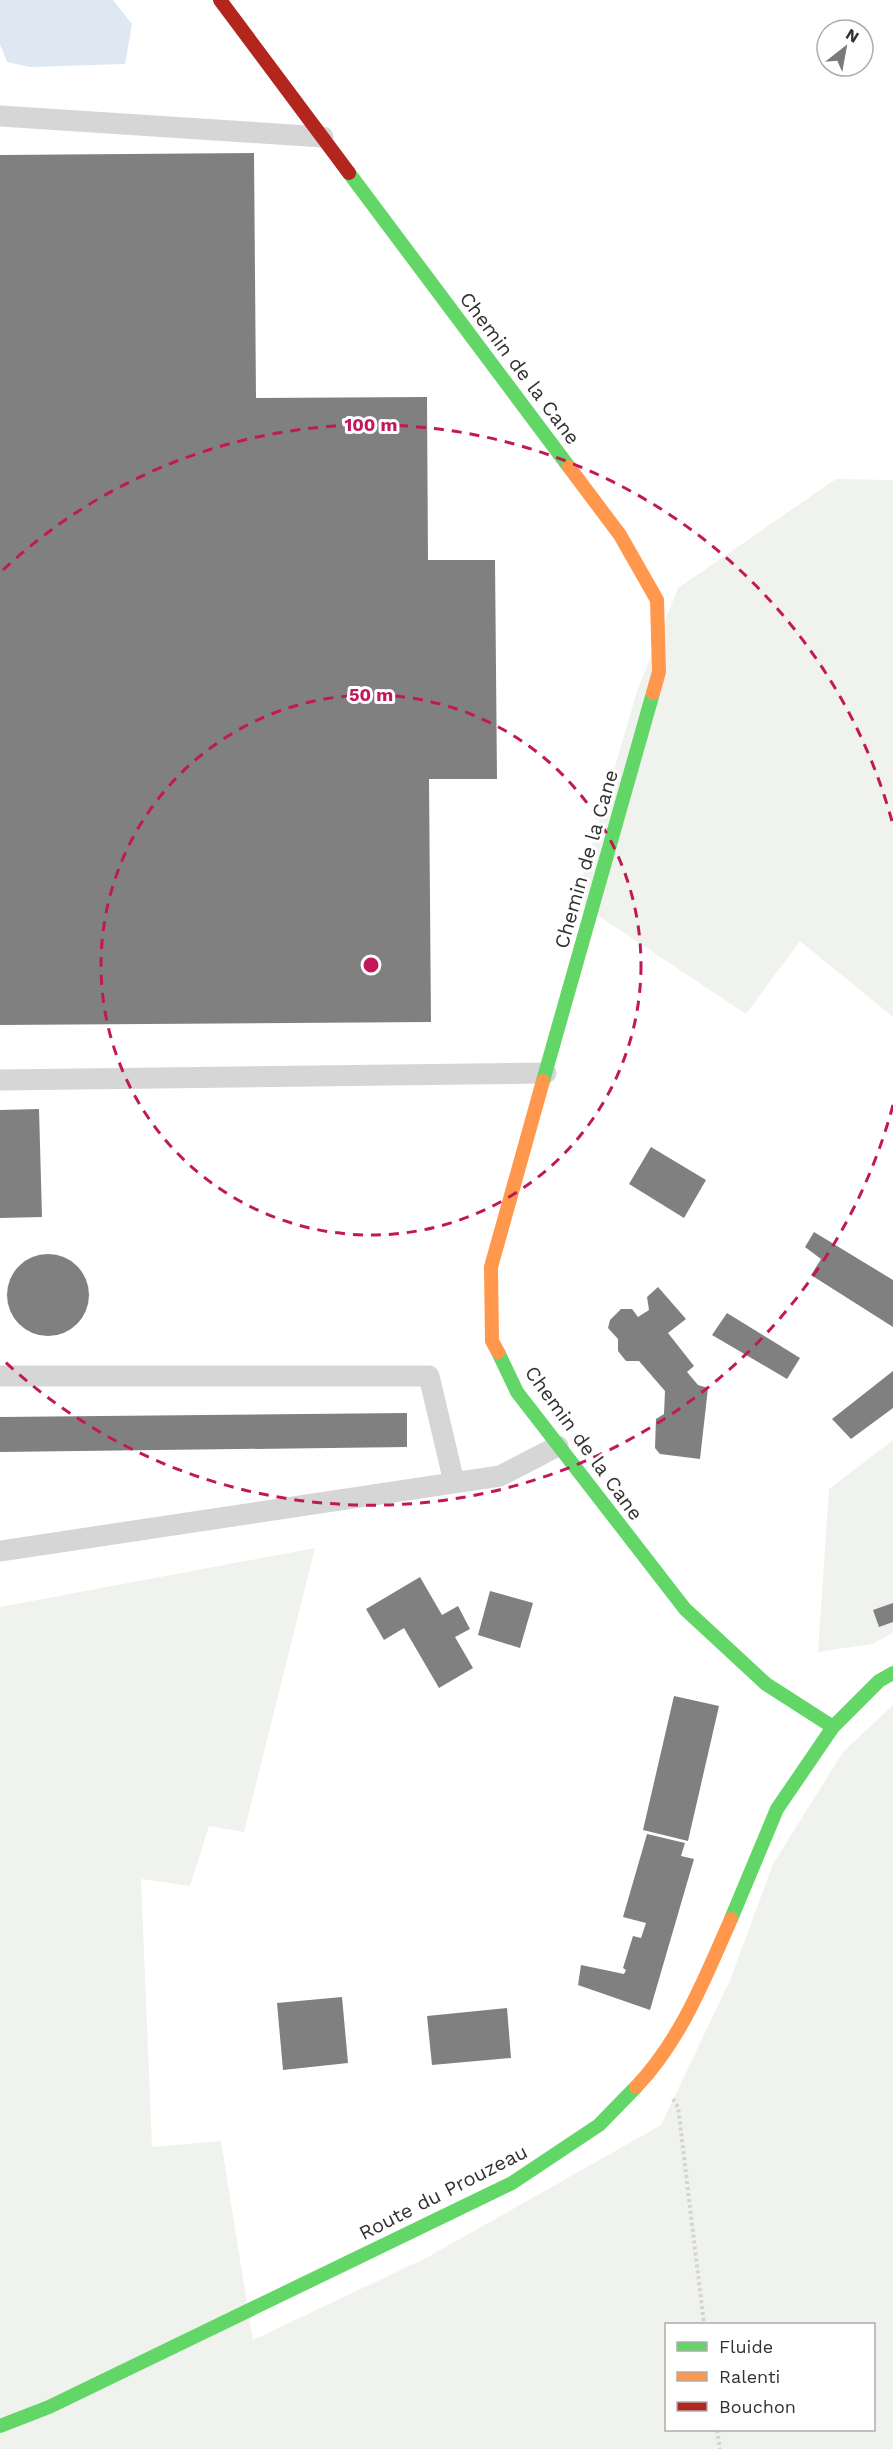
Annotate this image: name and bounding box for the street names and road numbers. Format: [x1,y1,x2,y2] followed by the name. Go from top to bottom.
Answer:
[455,287,585,449] street label: Chemin de la Cane
[549,767,623,951] street label: Chemin de la Cane
[520,1361,648,1525] street label: Chemin de la Cane
[355,2139,531,2245] street label: Route du Prouzeau

